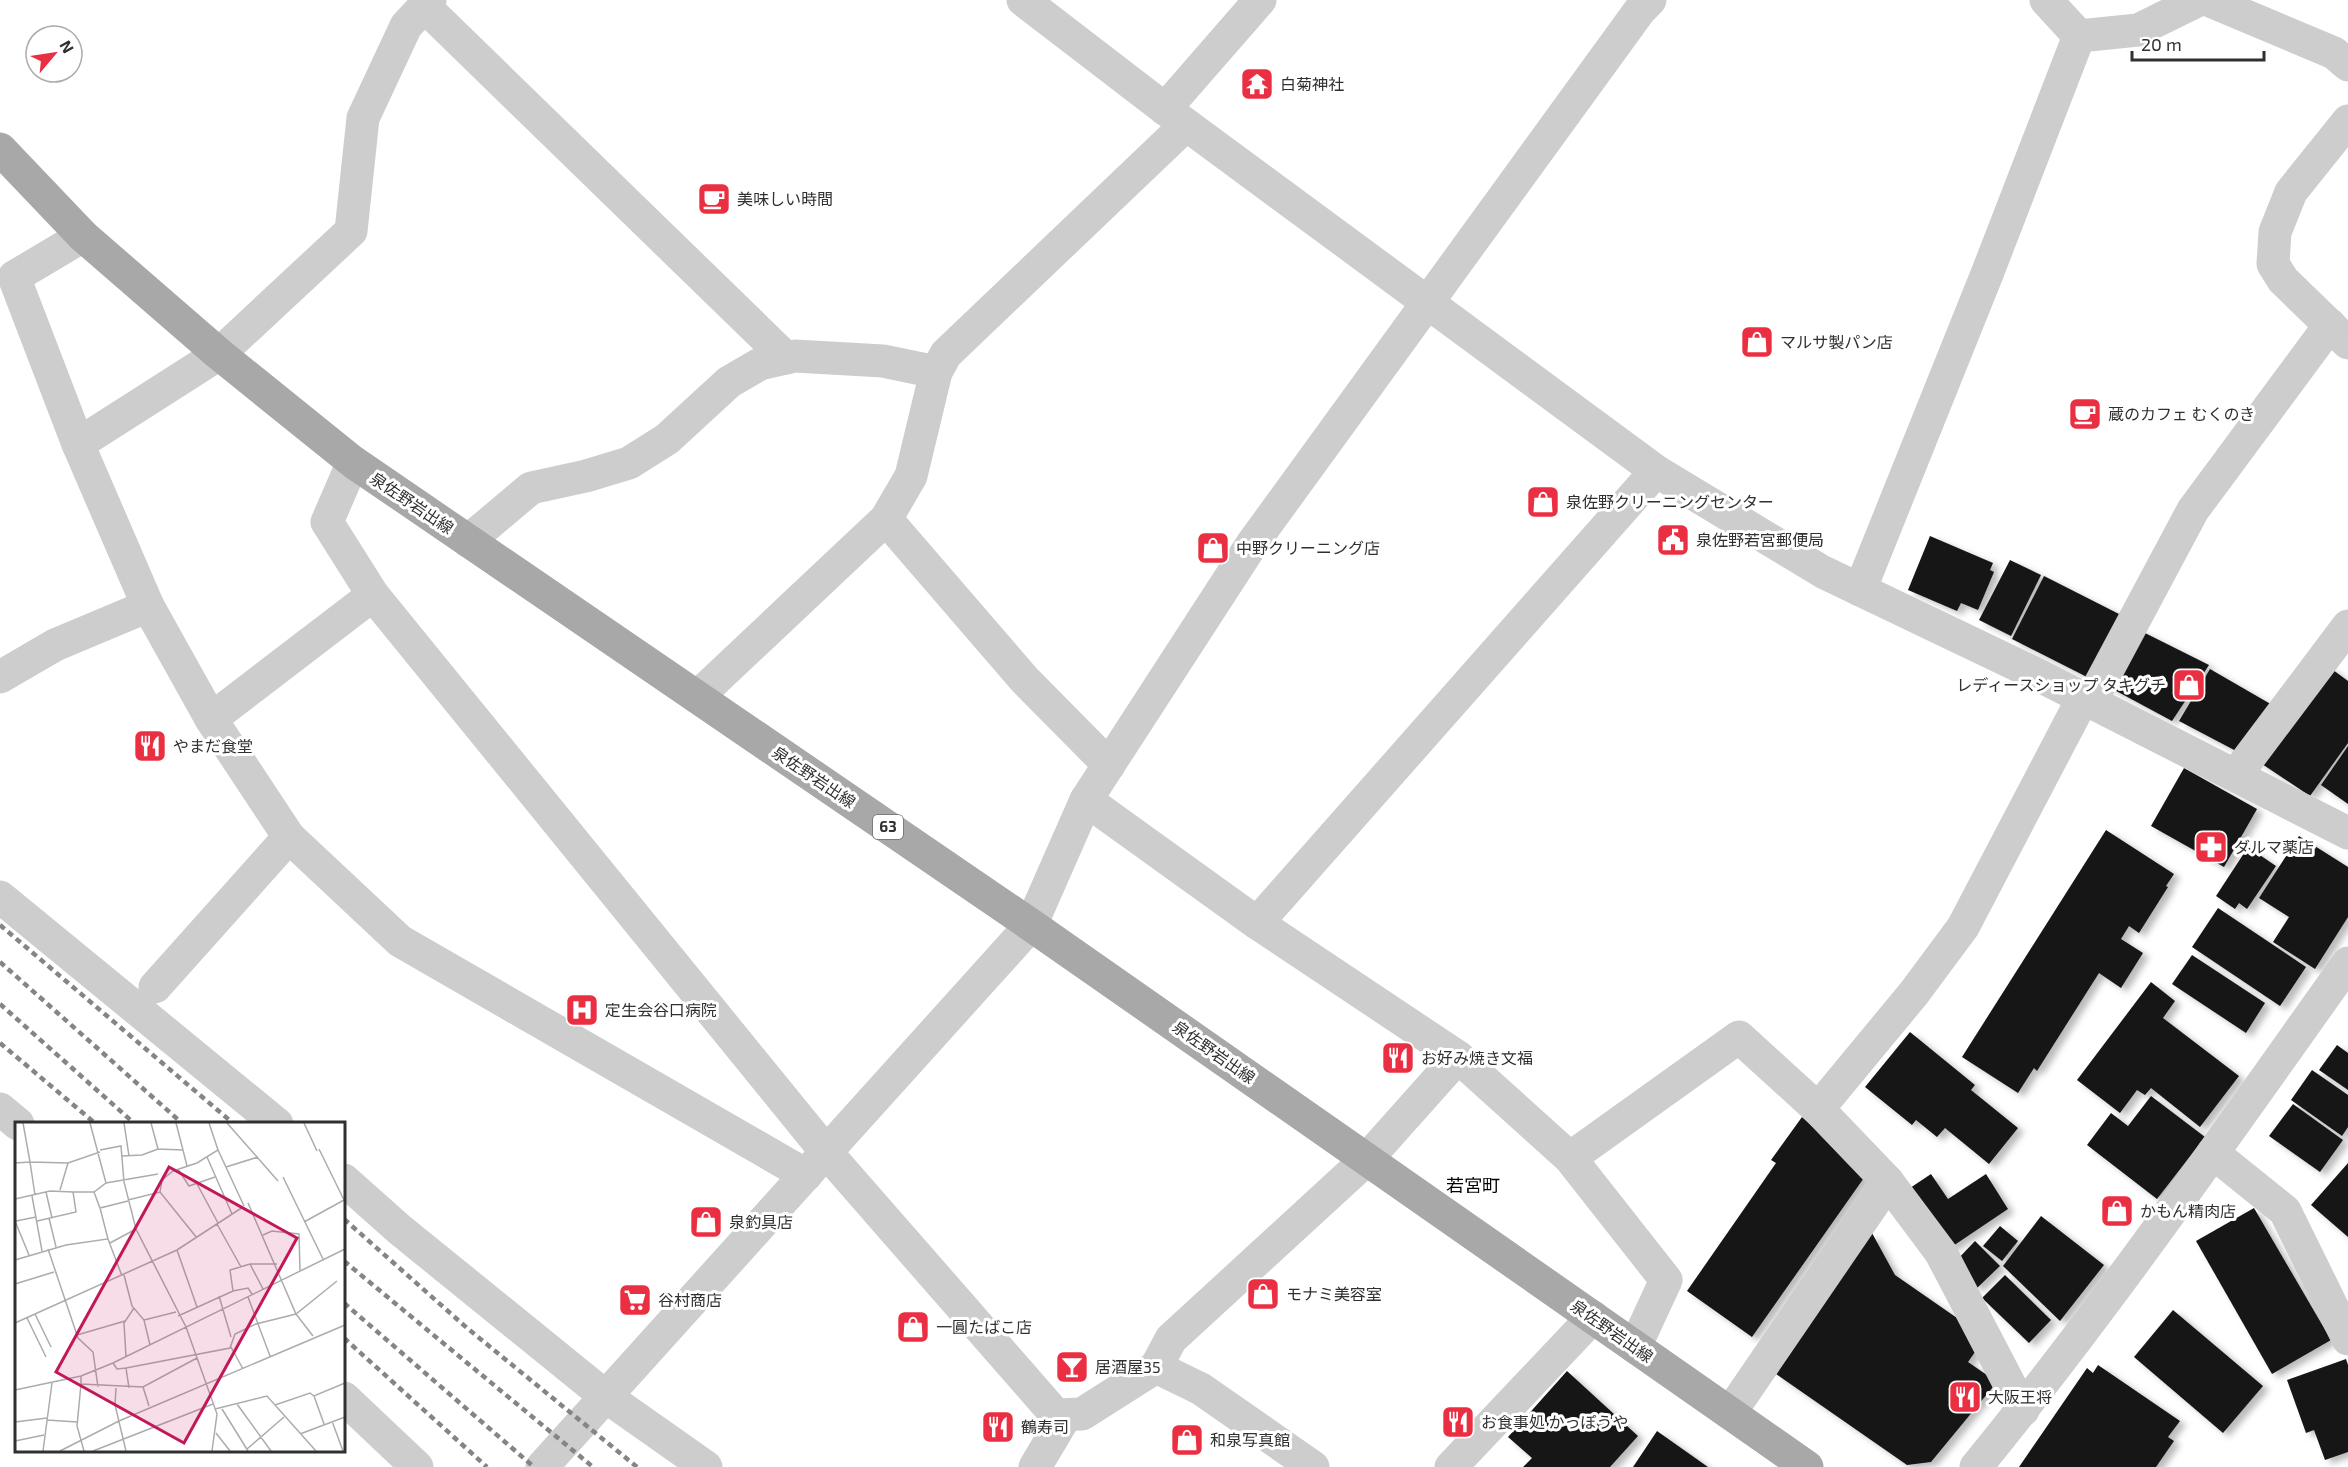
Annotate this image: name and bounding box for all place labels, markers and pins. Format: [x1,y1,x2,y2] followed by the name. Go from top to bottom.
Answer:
[1239,66,1275,102] temple icon: 白菊神社
[1280,74,1344,93] place label: 白菊神社
[696,181,732,217] cafe icon: 美味しい時間
[737,189,833,208] place label: 美味しい時間
[1739,324,1775,360] shop icon: マルサ製パン店
[1780,332,1893,351] place label: マルサ製パン店
[2067,396,2103,432] cafe icon: 蔵のカフェ むくのき
[2108,404,2255,423] place label: 蔵のカフェ むくのき
[1525,484,1561,520] shop icon: 泉佐野クリーニングセンター
[1566,492,1774,511] place label: 泉佐野クリーニングセンター
[1655,522,1691,558] public building icon: 泉佐野若宮郵便局
[1195,530,1231,566] shop icon: 中野クリーニング店
[1696,530,1824,549] place label: 泉佐野若宮郵便局
[1236,538,1380,557] place label: 中野クリーニング店
[2171,667,2207,703] shop icon: レディースショップ タキグチ
[1956,675,2166,694] place label: レディースショップ タキグチ
[132,728,168,764] restaurant icon: やまだ食堂
[173,736,253,755] place label: やまだ食堂
[2193,829,2229,865] pharmacy icon: ダルマ薬店
[2234,837,2314,856] place label: ダルマ薬店
[564,992,600,1028] hospital icon: 定生会谷口病院
[605,1000,717,1019] place label: 定生会谷口病院
[1380,1040,1416,1076] restaurant icon: お好み焼き文福
[1421,1048,1533,1067] place label: お好み焼き文福
[2099,1193,2135,1229] shop icon: かもん精肉店
[2140,1201,2236,1220] place label: かもん精肉店
[688,1204,724,1240] shop icon: 泉釣具店
[729,1212,793,1231] place label: 泉釣具店
[1245,1276,1281,1312] shop icon: モナミ美容室
[617,1282,653,1318] supermarket icon: 谷村商店
[1286,1284,1382,1303] place label: モナミ美容室
[658,1290,722,1309] place label: 谷村商店
[895,1309,931,1345] shop icon: 一圓たばこ店
[936,1317,1032,1336] place label: 一圓たばこ店
[1054,1349,1090,1385] bar icon: 居酒屋35
[1095,1357,1160,1376] place label: 居酒屋35
[1947,1379,1983,1415] restaurant icon: 大阪王将
[1988,1387,2052,1406] place label: 大阪王将
[1440,1404,1476,1440] restaurant icon: お食事処 かっぽうや
[980,1409,1016,1445] restaurant icon: 鶴寿司
[1481,1412,1629,1431] place label: お食事処 かっぽうや
[1021,1417,1069,1436] place label: 鶴寿司
[1169,1422,1205,1458] shop icon: 和泉写真館
[1210,1430,1290,1449] place label: 和泉写真館

